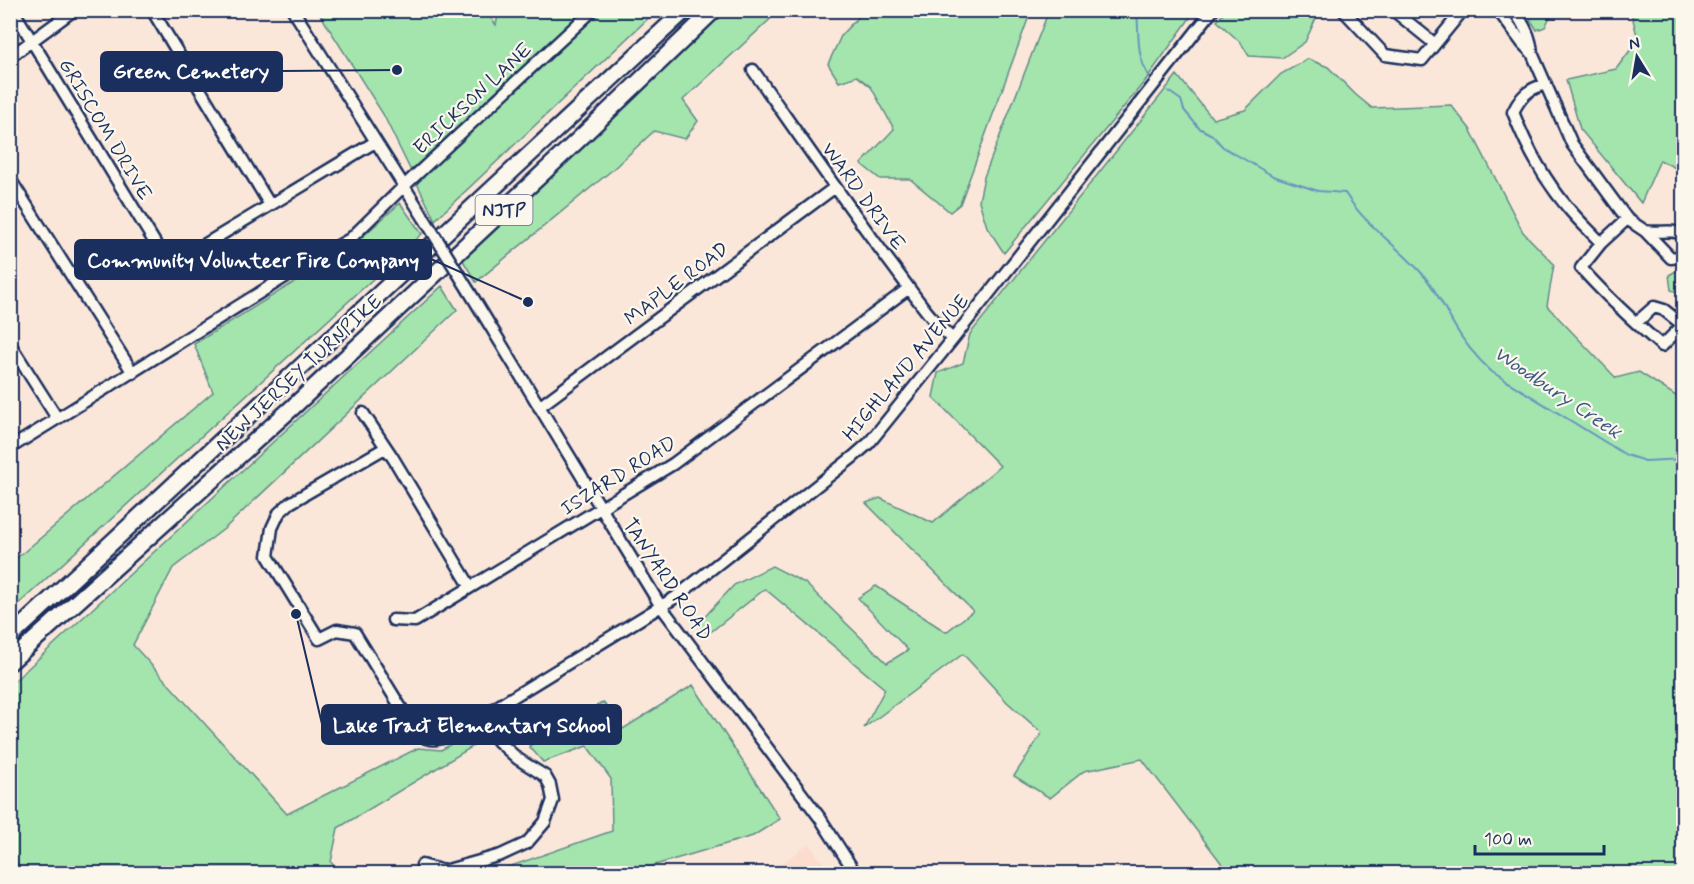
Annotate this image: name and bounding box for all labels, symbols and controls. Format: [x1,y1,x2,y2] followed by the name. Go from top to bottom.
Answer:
[1607,27,1667,87] north arrow
[1627,32,1642,55] text: N
[408,37,538,161] street label: ERICKSON LANE
[101,52,282,91] callout: Green Cemetery
[52,54,158,206] street label: GRISCOM DRIVE
[113,58,270,86] text: Green Cemetery
[814,137,911,256] street label: WARD DRIVE
[476,195,532,225] road number: NJTP
[619,236,735,332] street label: MAPLE ROAD
[75,240,431,279] callout: Community Volunteer Fire Company
[87,247,419,275] text: Community Volunteer Fire Company
[210,288,388,458] street label: NEW JERSEY TURNPIKE
[837,289,976,447] street label: HIGHLAND AVENUE
[1488,340,1628,447] water label: Woodbury Creek
[556,430,682,523] street label: ISZARD ROAD
[616,513,718,647] street label: TANYARD ROAD
[322,705,621,744] callout: Lake Tract Elementary School
[333,712,611,740] text: Lake Tract Elementary School
[1475,818,1604,856] scale bar
[1484,828,1532,852] text: 100 m

